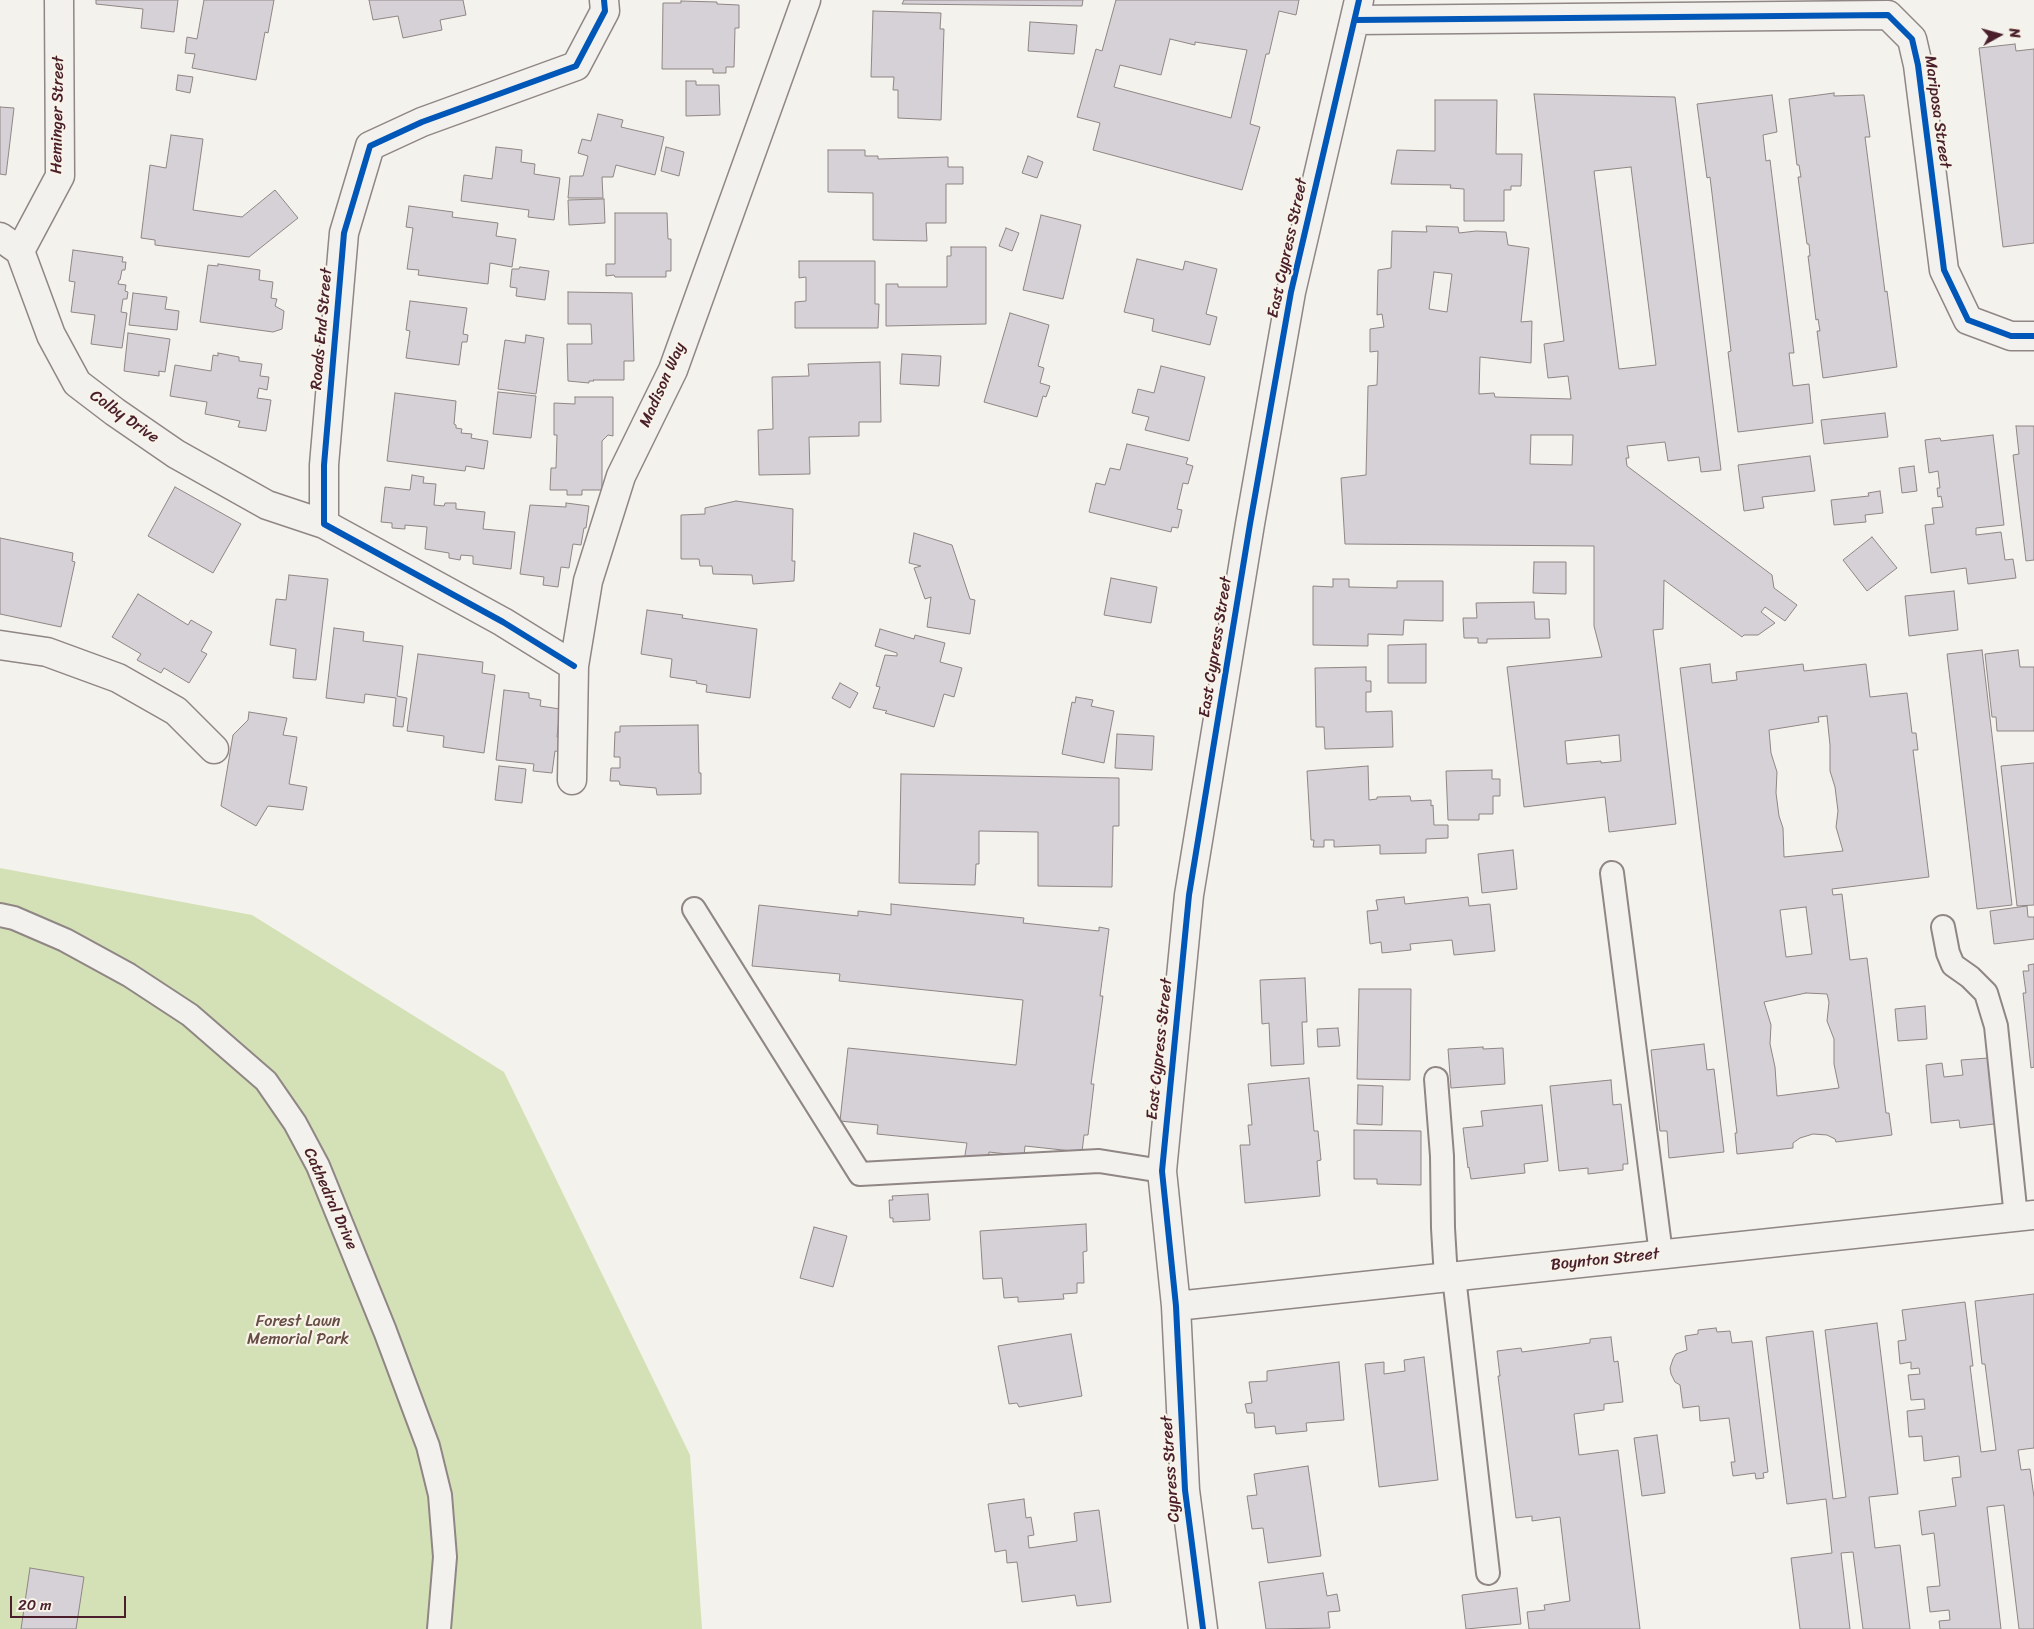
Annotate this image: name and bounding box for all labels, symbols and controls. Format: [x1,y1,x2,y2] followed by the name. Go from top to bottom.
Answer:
[1974,10,2024,60] north arrow
[2001,27,2027,39] text: N
[1920,54,1954,170] street label: Mariposa Street
[47,56,69,174] street label: Heminger Street
[1264,176,1312,320] street label: East Cypress Street
[307,267,337,391] street label: Roads End Street
[636,340,690,430] street label: Madison Way
[86,386,162,448] street label: Colby Drive
[1195,575,1237,719] street label: East Cypress Street
[1143,977,1177,1121] street label: East Cypress Street
[299,1145,361,1253] street label: Cathedral Drive
[1550,1245,1660,1275] street label: Boynton Street
[247,1312,349,1350] park label: Forest Lawn Memorial Park
[1158,1415,1184,1523] street label: Cypress Street
[12,1586,129,1618] scale bar
[18,1592,52,1618] text: 20 m

